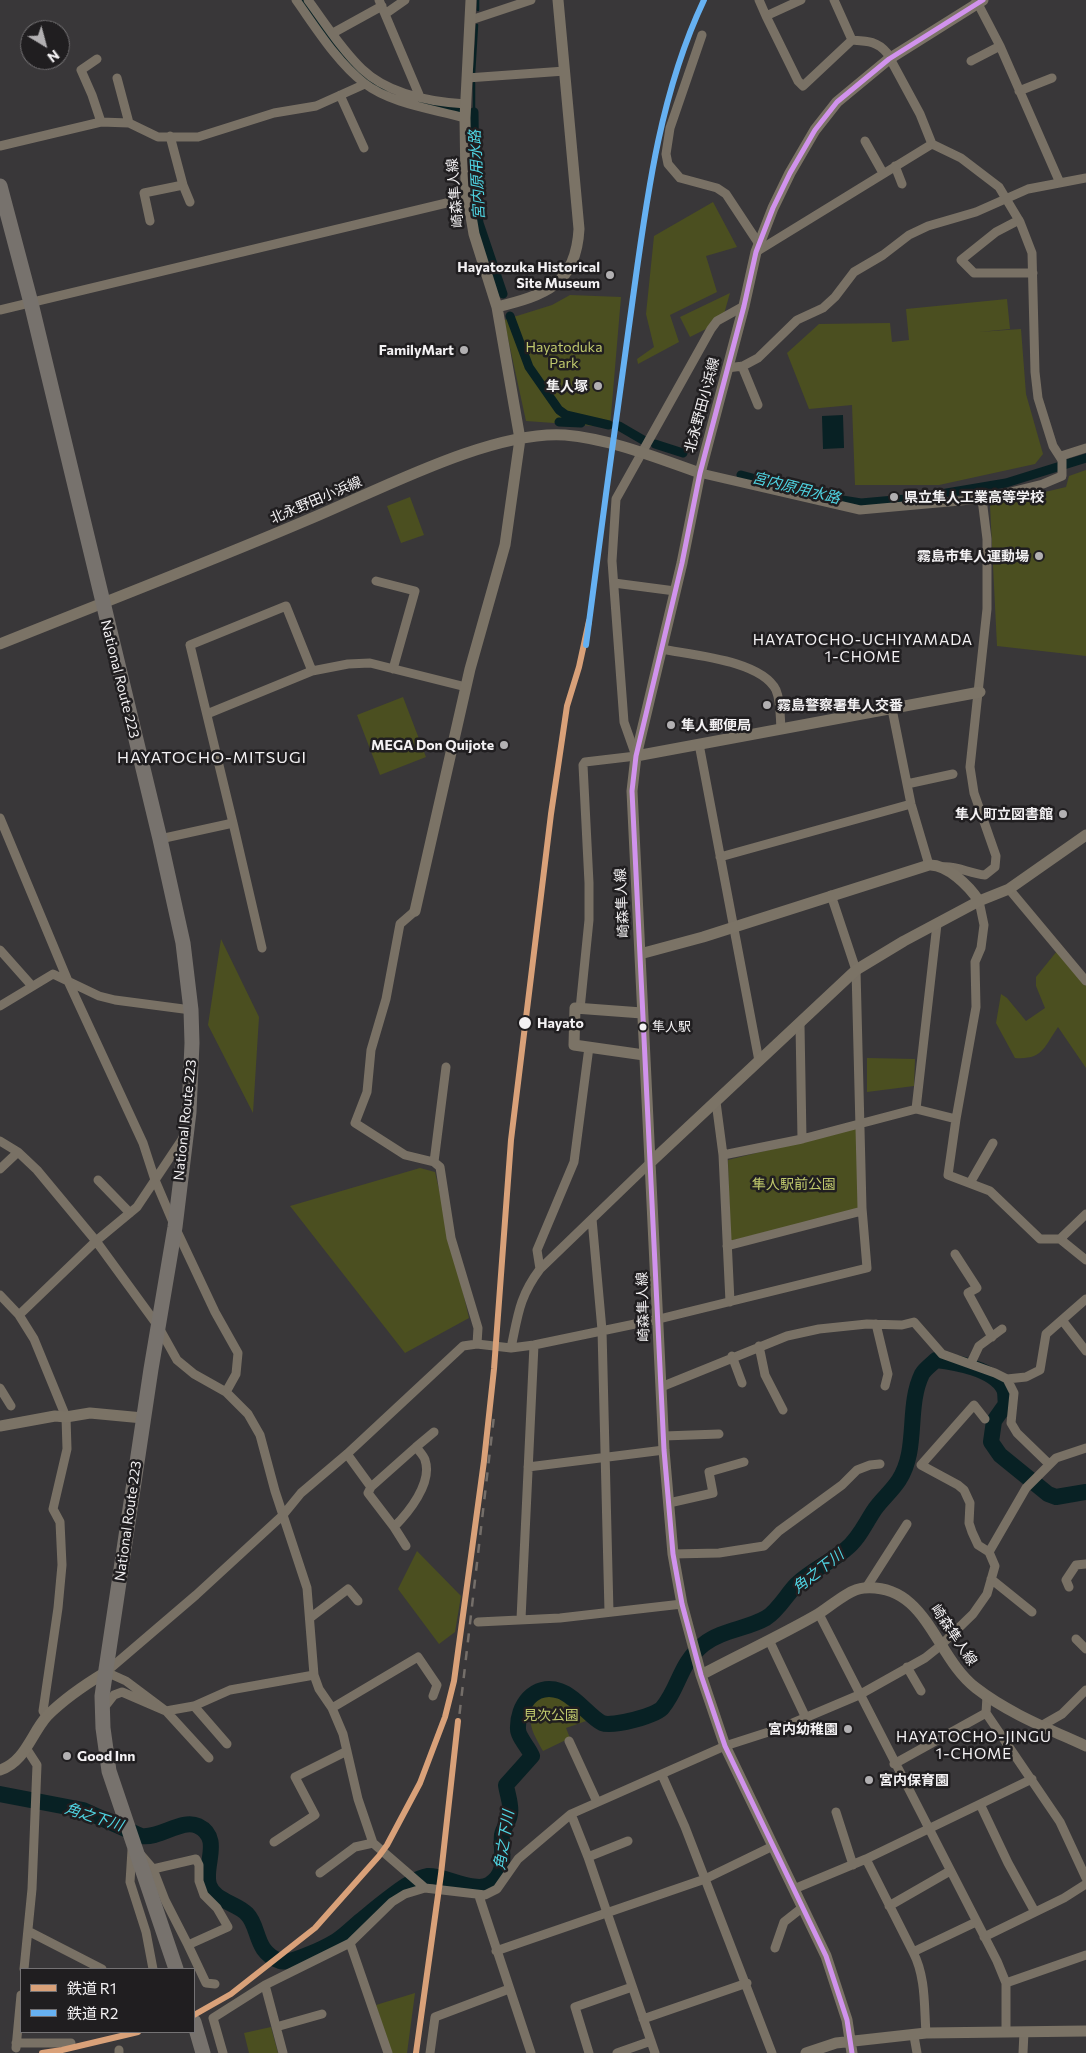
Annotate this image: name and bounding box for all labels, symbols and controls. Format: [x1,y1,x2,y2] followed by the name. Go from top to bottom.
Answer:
[20,20,70,70] north arrow
[44,47,63,67] text: N
[466,130,488,220] water label: 宮内原用水路
[444,157,466,229] street label: 崎森隼人線
[457,259,600,292] place label: Hayatozuka Historical Site Museum
[604,269,616,281] marker: Hayatozuka Historical Site Museum
[526,339,602,372] park label: Hayatoduka Park
[379,342,454,358] place label: FamilyMart
[458,344,470,356] marker: FamilyMart
[681,355,723,455] street label: 北永野田小浜線
[546,378,588,394] place label: 隼人塚
[592,380,604,392] marker: 隼人塚
[750,468,842,508] water label: 宮内原用水路
[268,473,364,527] street label: 北永野田小浜線
[904,489,1044,505] place label: 県立隼人工業高等学校
[888,491,900,503] marker: 県立隼人工業高等学校
[917,548,1029,564] place label: 霧島市隼人運動場
[1033,550,1045,562] marker: 霧島市隼人運動場
[97,618,143,740] street label: National Route 223
[750,631,976,666] district label: HAYATOCHO-UCHIYAMADA 1-CHOME
[777,697,903,713] place label: 霧島警察署隼人交番
[761,699,773,711] marker: 霧島警察署隼人交番
[681,717,751,733] place label: 隼人郵便局
[665,719,677,731] marker: 隼人郵便局
[371,737,494,753] place label: MEGA Don Quijote
[498,739,510,751] marker: MEGA Don Quijote
[115,748,309,768] district label: HAYATOCHO-MITSUGI
[955,806,1053,822] place label: 隼人町立図書館
[1057,808,1069,820] marker: 隼人町立図書館
[612,868,632,938] street label: 崎森隼人線
[517,1015,533,1031] marker: Hayato
[537,1015,584,1031] place label: Hayato
[652,1019,691,1035] place label: 隼人駅
[638,1022,648,1032] marker: 隼人駅
[170,1059,200,1181] street label: National Route 223
[752,1176,836,1192] park label: 隼人駅前公園
[633,1272,653,1342] street label: 崎森隼人線
[111,1460,145,1582] street label: National Route 223
[789,1545,847,1597] water label: 角之下川
[927,1601,981,1669] street label: 崎森隼人線
[523,1707,579,1723] park label: 見次公園
[768,1721,838,1737] place label: 宮内幼稚園
[842,1723,854,1735] marker: 宮内幼稚園
[894,1728,1054,1763] district label: HAYATOCHO-JINGU 1-CHOME
[77,1748,135,1764] place label: Good Inn
[61,1750,73,1762] marker: Good Inn
[879,1772,949,1788] place label: 宮内保育園
[863,1774,875,1786] marker: 宮内保育園
[63,1799,125,1835] water label: 角之下川
[490,1809,518,1871] water label: 角之下川
[20,1968,195,2033] legend
[67,1979,116,1997] text: 鉄道 R1
[67,2004,118,2022] text: 鉄道 R2

